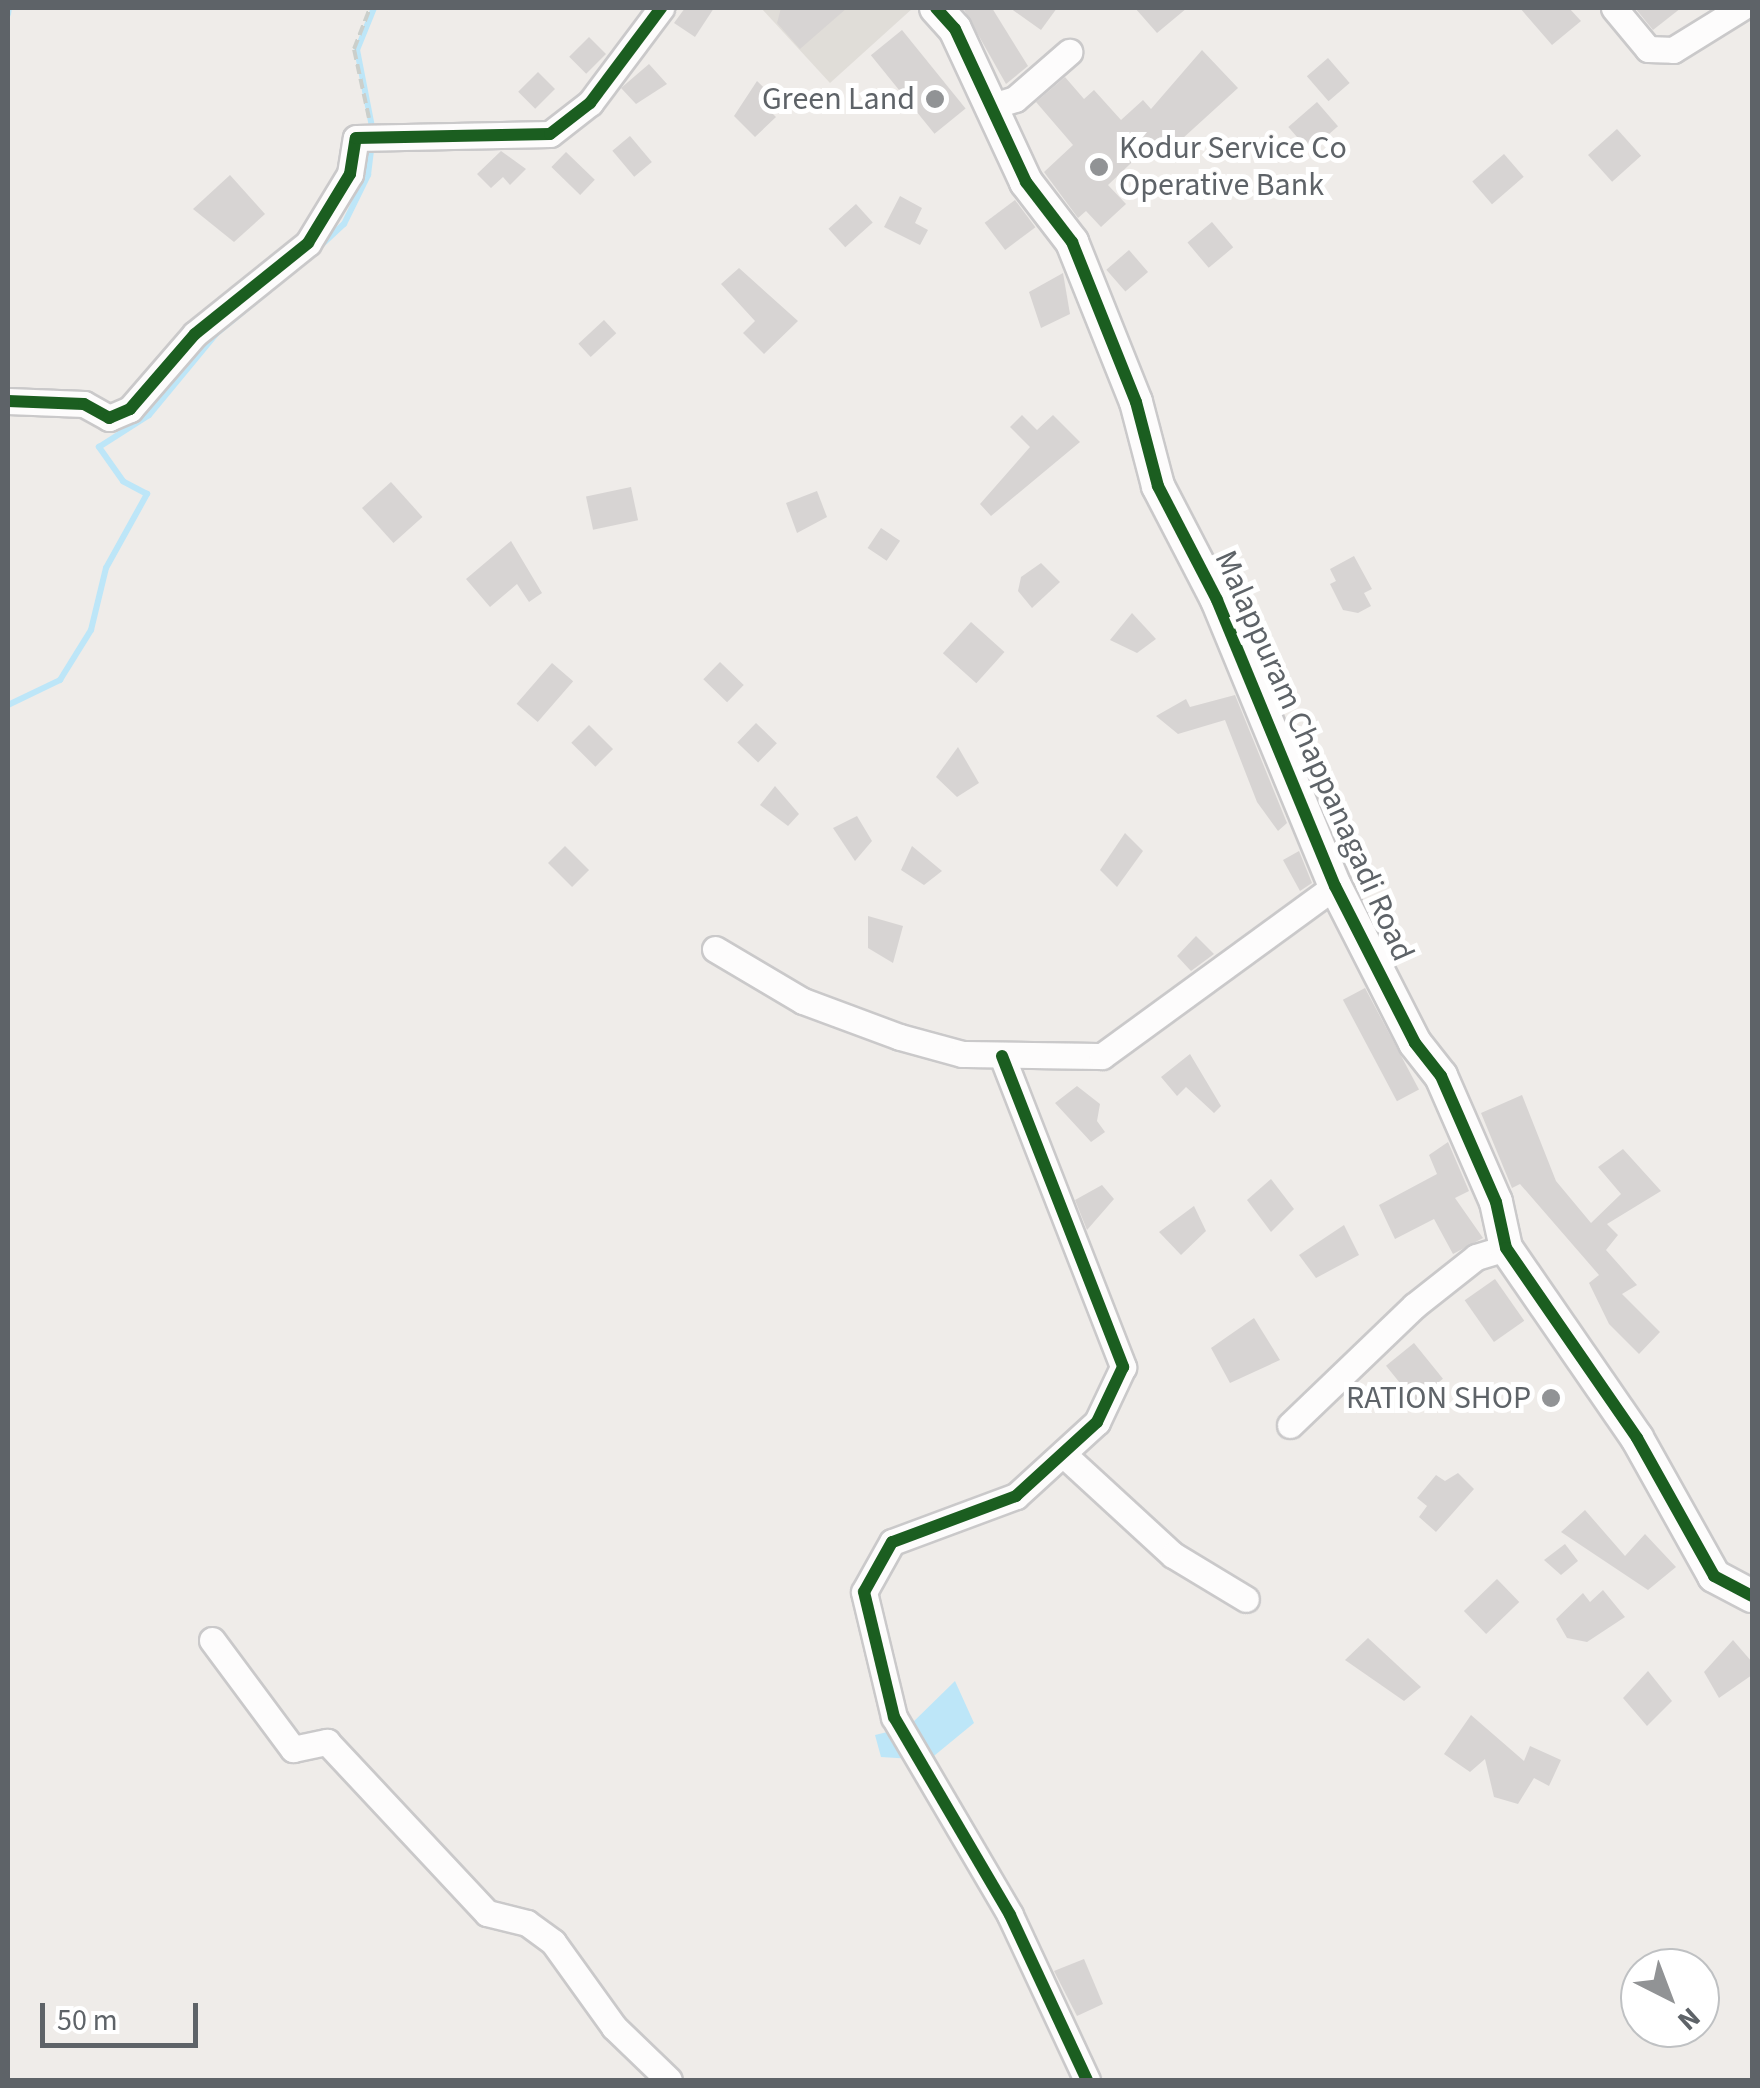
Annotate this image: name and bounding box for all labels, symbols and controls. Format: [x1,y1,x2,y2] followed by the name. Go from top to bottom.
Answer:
[762,80,915,118] place label: Green Land
[924,88,946,110] marker: Green Land
[1119,130,1347,205] place label: Kodur Service Co Operative Bank
[1088,156,1110,178] marker: Kodur Service Co Operative Bank
[1206,545,1422,967] street label: Malappuram Chappanagadi Road
[1346,1379,1531,1417] place label: RATION SHOP
[1540,1387,1562,1409] marker: RATION SHOP
[1620,1948,1720,2048] north arrow
[45,1983,202,2045] scale bar
[1668,1998,1709,2040] text: N
[57,1999,118,2042] text: 50 m

